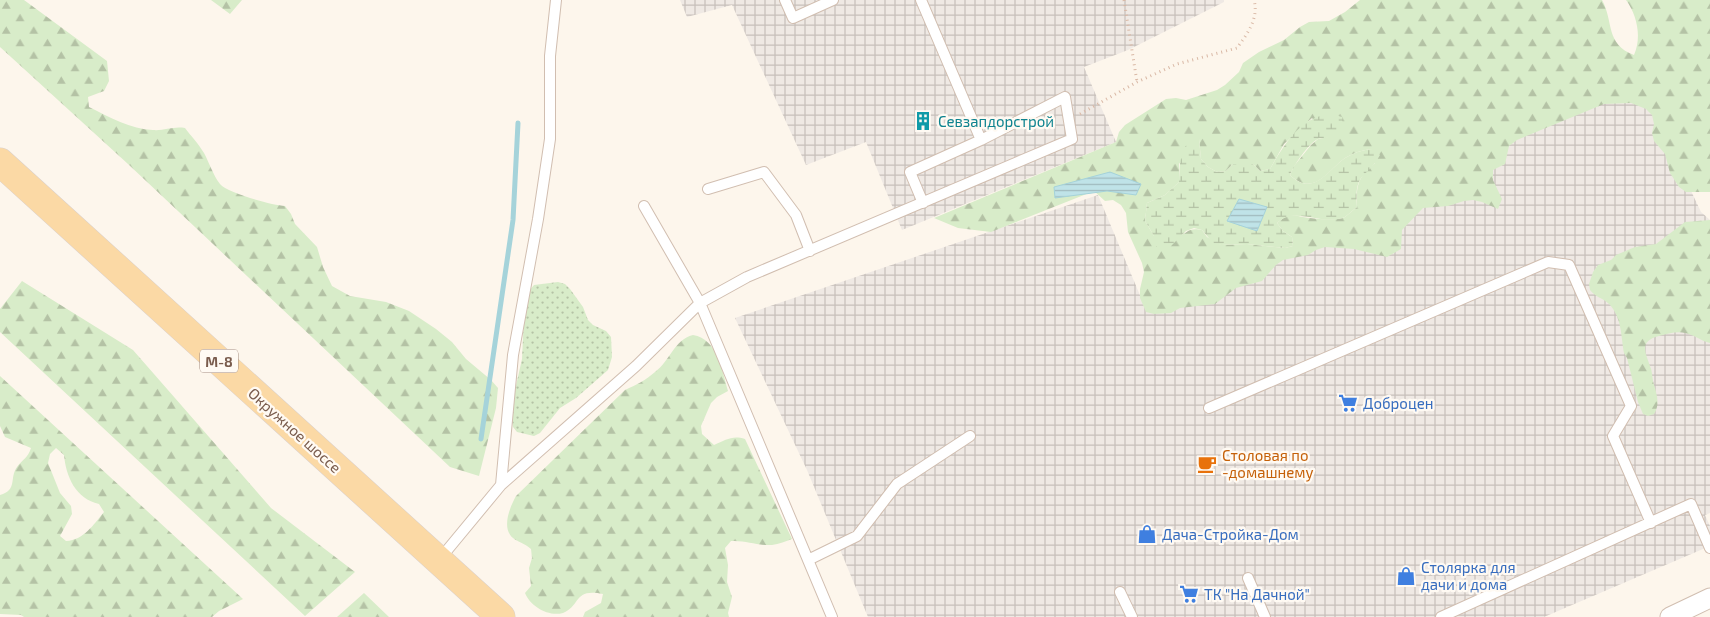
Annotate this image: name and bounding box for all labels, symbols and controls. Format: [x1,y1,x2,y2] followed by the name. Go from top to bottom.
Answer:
[912,110,934,132] building icon: Севзапдорстрой
[938,112,1054,130] place label: Севзапдорстрой
[200,350,238,372] road number: М-8
[244,384,345,477] street label: Окружное шоссе
[1337,392,1359,414] supermarket icon: Доброцен
[1363,394,1434,412] place label: Доброцен
[1222,446,1314,482] place label: Столовая по -домашнему
[1196,453,1218,475] cafe icon: Столовая по -домашнему
[1136,523,1158,545] shop icon: Дача-Стройка-Дом
[1162,525,1299,543] place label: Дача-Стройка-Дом
[1421,558,1516,593] place label: Столярка для дачи и дома
[1395,565,1417,587] shop icon: Столярка для дачи и дома
[1178,583,1200,605] supermarket icon: ТК "На Дачной"
[1204,585,1310,603] place label: ТК "На Дачной"

